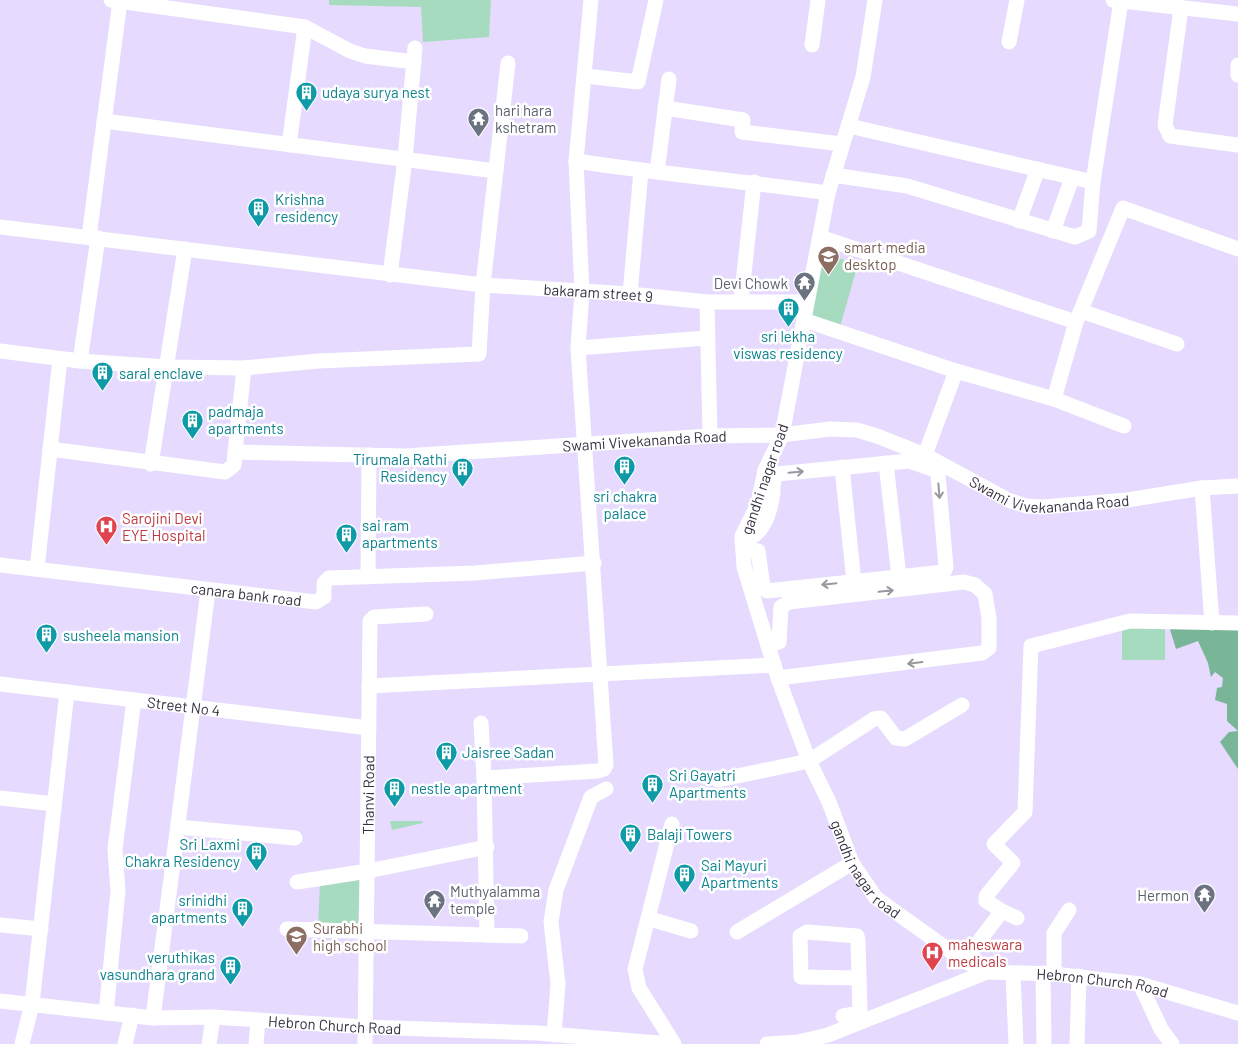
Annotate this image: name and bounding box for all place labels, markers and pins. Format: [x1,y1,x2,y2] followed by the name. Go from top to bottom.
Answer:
[294,80,318,111] building icon: udaya surya nest
[322,83,430,101] place label: udaya surya nest
[495,101,557,136] place label: hari hara kshetram
[467,107,491,138] temple icon: hari hara kshetram
[275,190,338,225] place label: Krishna residency
[247,196,271,227] building icon: Krishna residency
[844,238,925,273] place label: smart media desktop
[816,244,840,275] school or university icon: smart media desktop
[792,271,816,302] temple icon: Devi Chowk
[714,274,788,292] place label: Devi Chowk
[776,296,800,327] building icon: sri lekha viswas residency
[733,327,843,362] place label: sri lekha viswas residency
[91,361,115,392] building icon: saral enclave
[119,364,203,382] place label: saral enclave
[208,402,284,437] place label: padmaja apartments
[180,408,204,439] building icon: padmaja apartments
[353,450,447,485] place label: Tirumala Rathi Residency
[613,455,637,486] building icon: sri chakra palace
[451,456,475,487] building icon: Tirumala Rathi Residency
[593,487,657,522] place label: sri chakra palace
[122,509,205,544] place label: Sarojini Devi EYE Hospital
[94,515,118,546] hospital icon: Sarojini Devi EYE Hospital
[362,516,438,551] place label: sai ram apartments
[334,522,358,553] building icon: sai ram apartments
[35,623,59,654] building icon: susheela mansion
[63,626,179,644] place label: susheela mansion
[434,740,458,771] building icon: Jaisree Sadan
[462,743,554,761] place label: Jaisree Sadan
[669,766,746,801] place label: Sri Gayatri Apartments
[641,772,665,803] building icon: Sri Gayatri Apartments
[383,776,407,807] building icon: nestle apartment
[411,779,523,797] place label: nestle apartment
[619,822,643,853] building icon: Balaji Towers
[647,825,732,843] place label: Balaji Towers
[125,835,240,870] place label: Sri Laxmi Chakra Residency
[244,841,268,872] building icon: Sri Laxmi Chakra Residency
[701,856,778,891] place label: Sai Mayuri Apartments
[673,862,697,893] building icon: Sai Mayuri Apartments
[450,882,540,917] place label: Muthyalamma temple
[1193,883,1217,914] temple icon: Hermon
[1137,886,1189,904] place label: Hermon
[422,888,446,919] temple icon: Muthyalamma temple
[151,891,227,926] place label: srinidhi apartments
[231,897,255,928] building icon: srinidhi apartments
[313,919,387,954] place label: Surabhi high school
[285,925,309,956] school or university icon: Surabhi high school
[948,935,1022,970] place label: maheswara medicals
[920,941,944,972] hospital icon: maheswara medicals
[100,948,215,983] place label: veruthikas vasundhara grand
[219,954,243,985] building icon: veruthikas vasundhara grand

